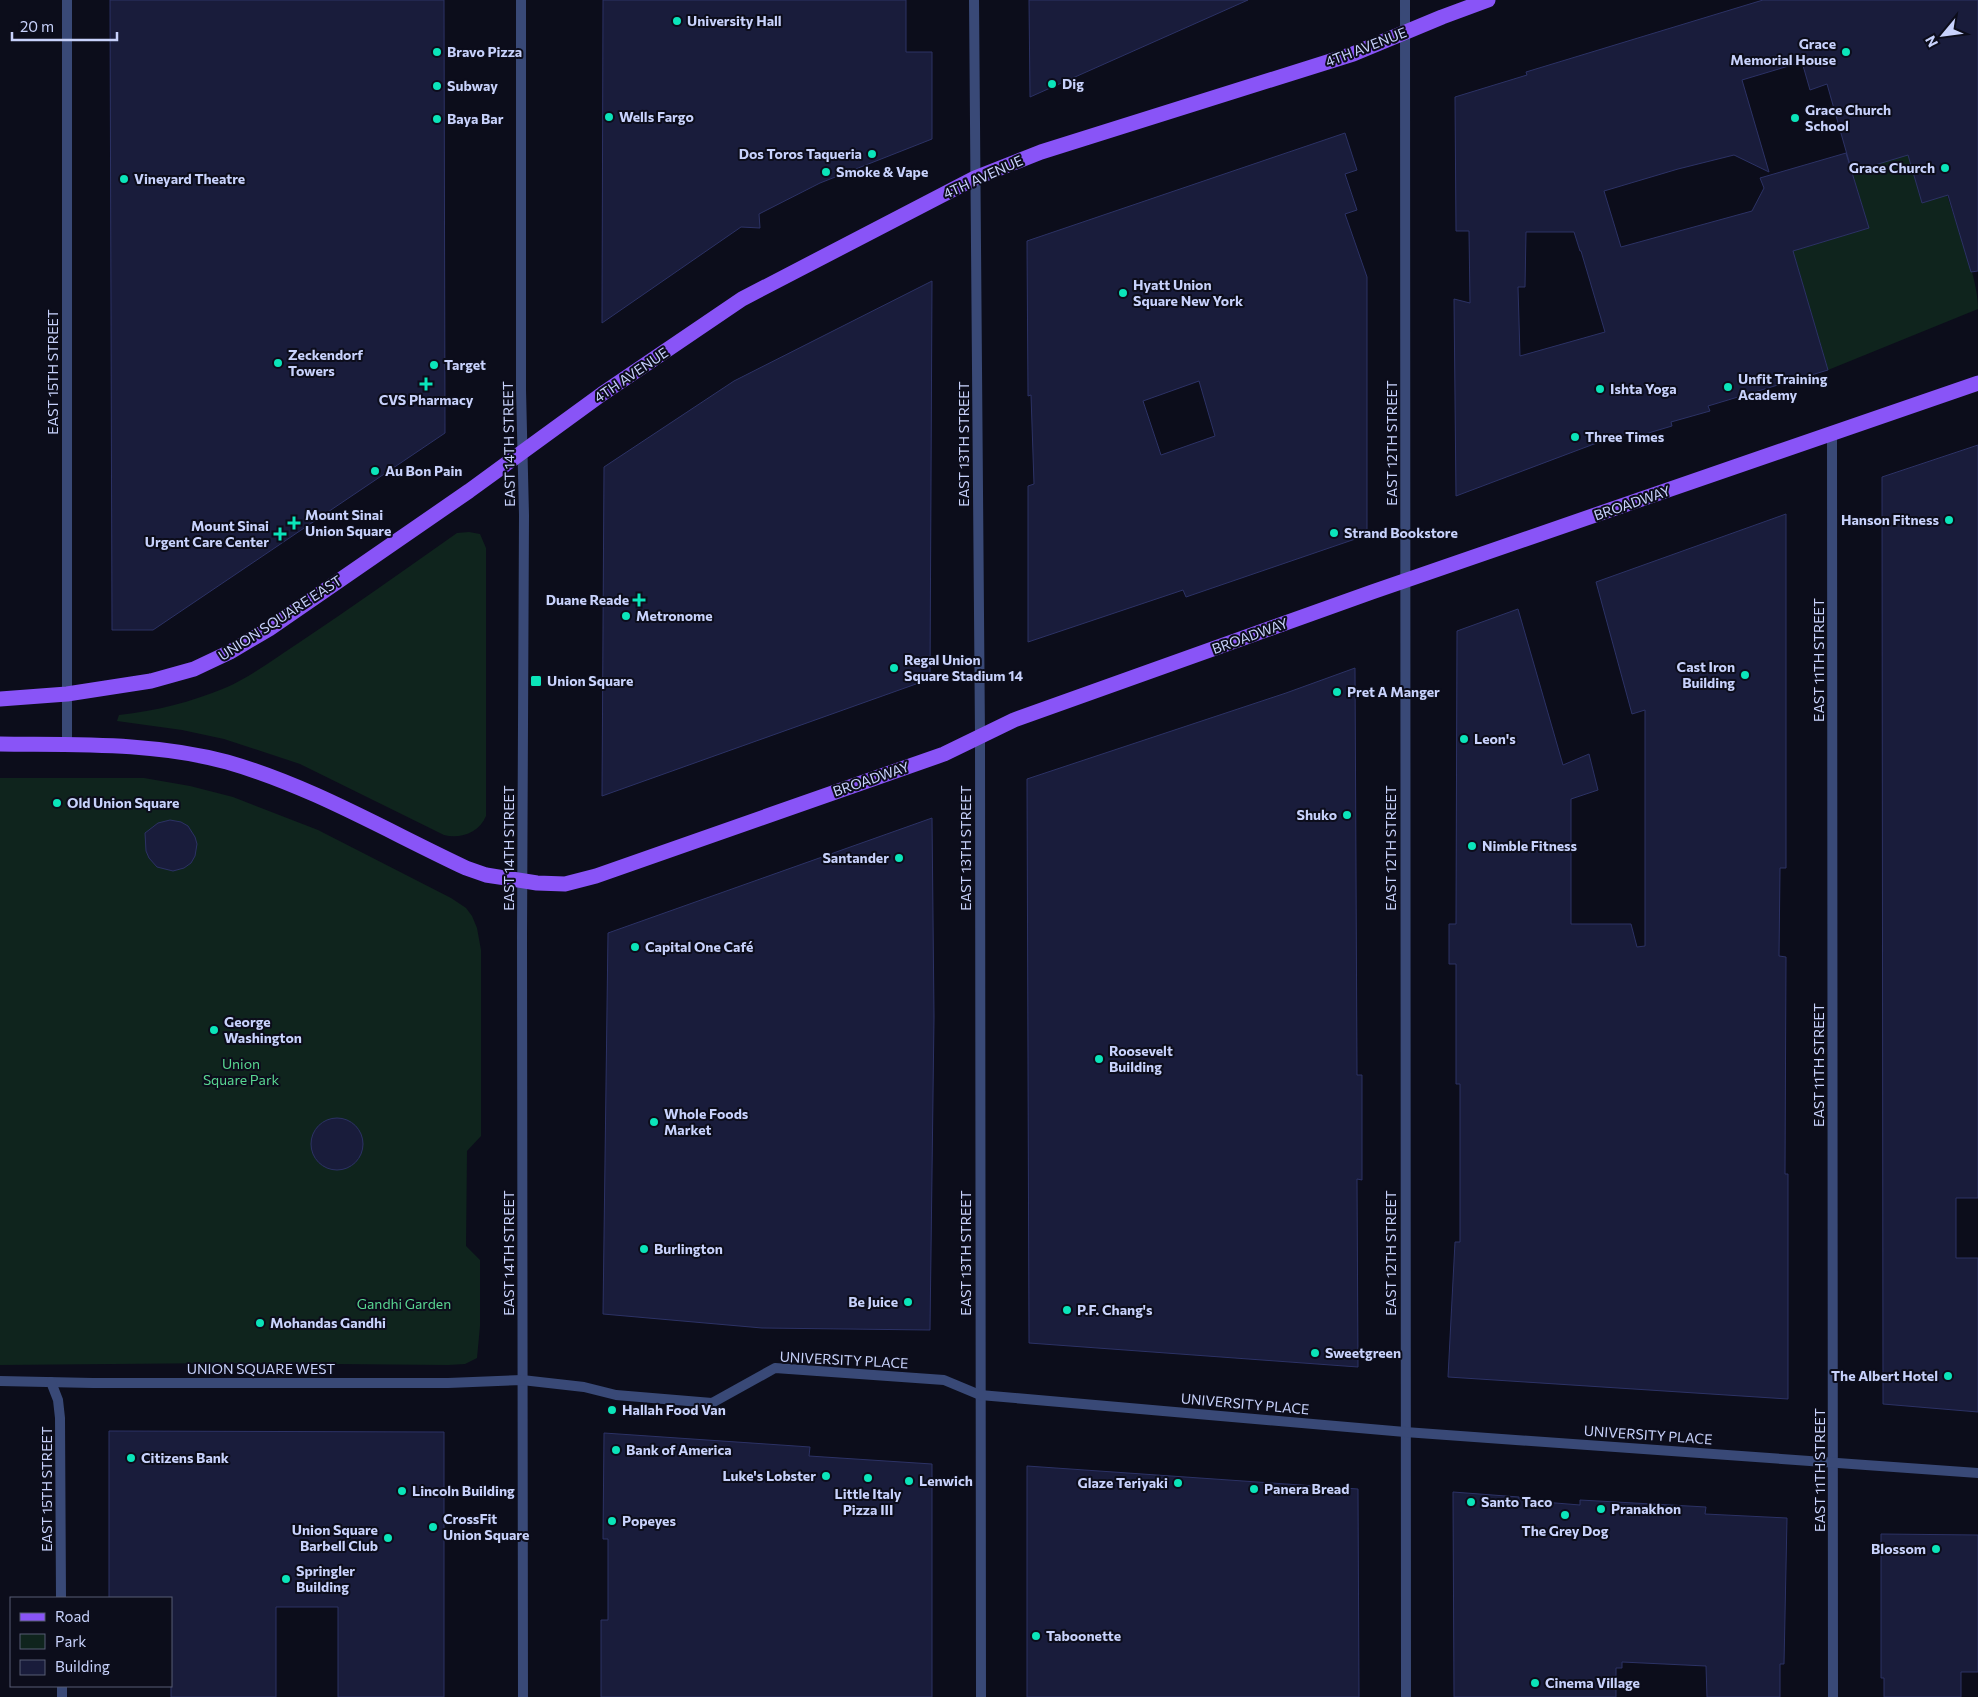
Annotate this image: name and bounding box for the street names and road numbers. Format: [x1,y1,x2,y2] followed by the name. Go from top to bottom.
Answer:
[1323,23,1409,70] street label: 4TH AVENUE
[940,151,1025,202] street label: 4TH AVENUE
[44,309,61,435] street label: EAST 15TH STREET
[590,344,671,406] street label: 4TH AVENUE
[1383,380,1400,506] street label: EAST 12TH STREET
[499,381,518,507] street label: EAST 14TH STREET
[955,381,972,507] street label: EAST 13TH STREET
[1591,482,1672,524] street label: BROADWAY
[215,571,345,664] street label: UNION SQUARE EAST
[1810,598,1827,722] street label: EAST 11TH STREET
[1209,614,1290,657] street label: BROADWAY
[830,758,911,800] street label: BROADWAY
[500,785,517,911] street label: EAST 14TH STREET
[957,785,974,911] street label: EAST 13TH STREET
[1382,785,1399,911] street label: EAST 12TH STREET
[1810,1003,1827,1127] street label: EAST 11TH STREET
[500,1190,517,1316] street label: EAST 14TH STREET
[957,1190,974,1316] street label: EAST 13TH STREET
[1382,1190,1399,1316] street label: EAST 12TH STREET
[779,1348,909,1371] street label: UNIVERSITY PLACE
[187,1360,335,1377] street label: UNION SQUARE WEST
[1180,1389,1310,1418] street label: UNIVERSITY PLACE
[1811,1408,1828,1532] street label: EAST 11TH STREET
[1583,1422,1713,1447] street label: UNIVERSITY PLACE
[38,1426,55,1552] street label: EAST 15TH STREET

